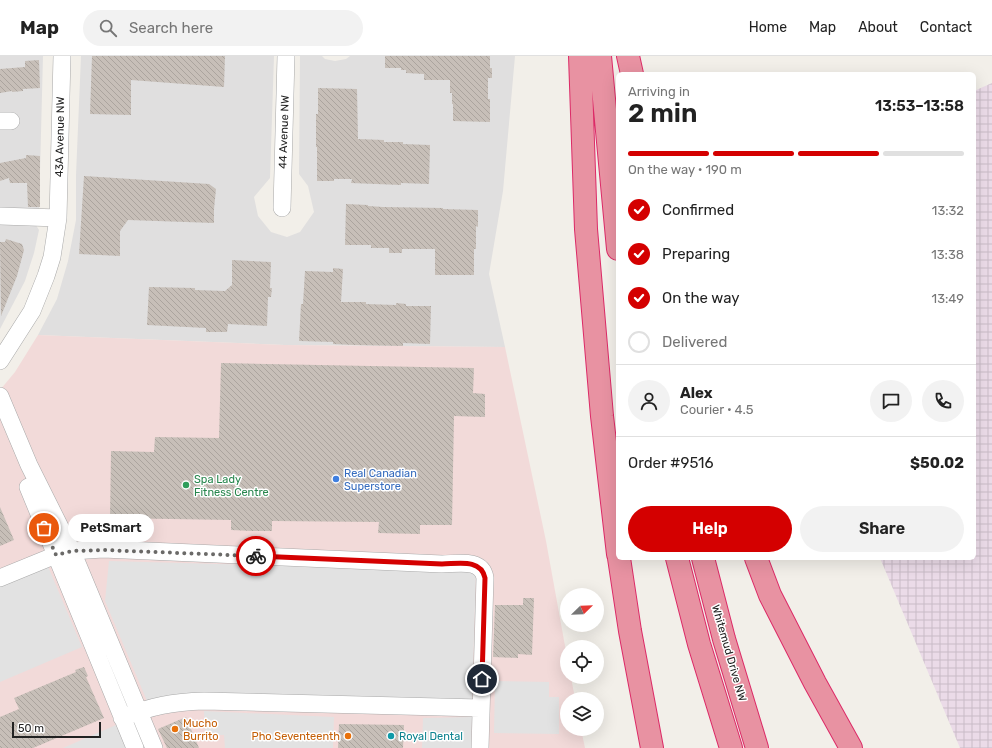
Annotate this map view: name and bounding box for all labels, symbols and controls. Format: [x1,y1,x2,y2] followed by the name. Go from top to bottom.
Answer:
[83,10,363,46] search box
[20,16,59,39] text: Map
[97,17,119,39] icon: search
[129,19,213,37] text: Search here
[749,19,787,36] text: Home
[809,19,836,36] text: Map
[858,19,898,36] text: About
[920,19,972,36] text: Contact
[628,84,690,99] text: Arriving in
[276,95,292,169] street label: 44 Avenue NW
[53,96,67,177] street label: 43A Avenue NW
[875,97,964,115] text: 13:53–13:58
[628,98,697,129] text: 2 min
[628,162,742,177] text: On the way · 190 m
[628,199,650,221] icon: check
[662,201,734,219] text: Confirmed
[932,203,964,218] text: 13:32
[628,243,650,265] icon: check
[662,245,730,263] text: Preparing
[931,247,964,262] text: 13:38
[628,287,650,309] icon: check
[662,289,740,307] text: On the way
[932,291,964,306] text: 13:49
[662,333,727,351] text: Delivered
[628,380,670,422] button: person
[870,380,912,422] button: chat
[922,380,964,422] button: phone
[680,384,713,402] text: Alex
[680,402,754,417] text: Courier · 4.5
[628,454,714,472] text: Order #9516
[910,454,964,472] text: $50.02
[344,467,417,493] place label: Real Canadian Superstore
[194,473,269,499] place label: Spa Lady Fitness Centre
[331,474,341,484] marker: Real Canadian Superstore
[181,480,191,490] marker: Spa Lady Fitness Centre
[628,506,792,552] button: Help
[800,506,964,552] button: Share
[27,511,61,545] pin
[68,514,154,542] callout: PetSmart
[33,517,55,539] icon: bag
[80,520,142,535] text: PetSmart
[236,536,276,576] courier
[245,545,267,567] icon: bike
[560,588,604,632] north arrow
[560,588,604,736] map controls
[709,603,749,703] street label: Whitemud Drive NW
[560,640,604,684] button: locate
[465,662,499,696] pin
[471,668,493,690] icon: home
[560,692,604,736] button: layers
[183,717,219,743] place label: Mucho Burrito
[12,720,101,739] scale bar
[18,722,44,735] text: 50 m
[170,724,180,734] marker: Mucho Burrito
[252,730,340,743] place label: Pho Seventeenth
[399,730,463,743] place label: Royal Dental
[343,731,353,741] marker: Pho Seventeenth
[386,731,396,741] marker: Royal Dental

